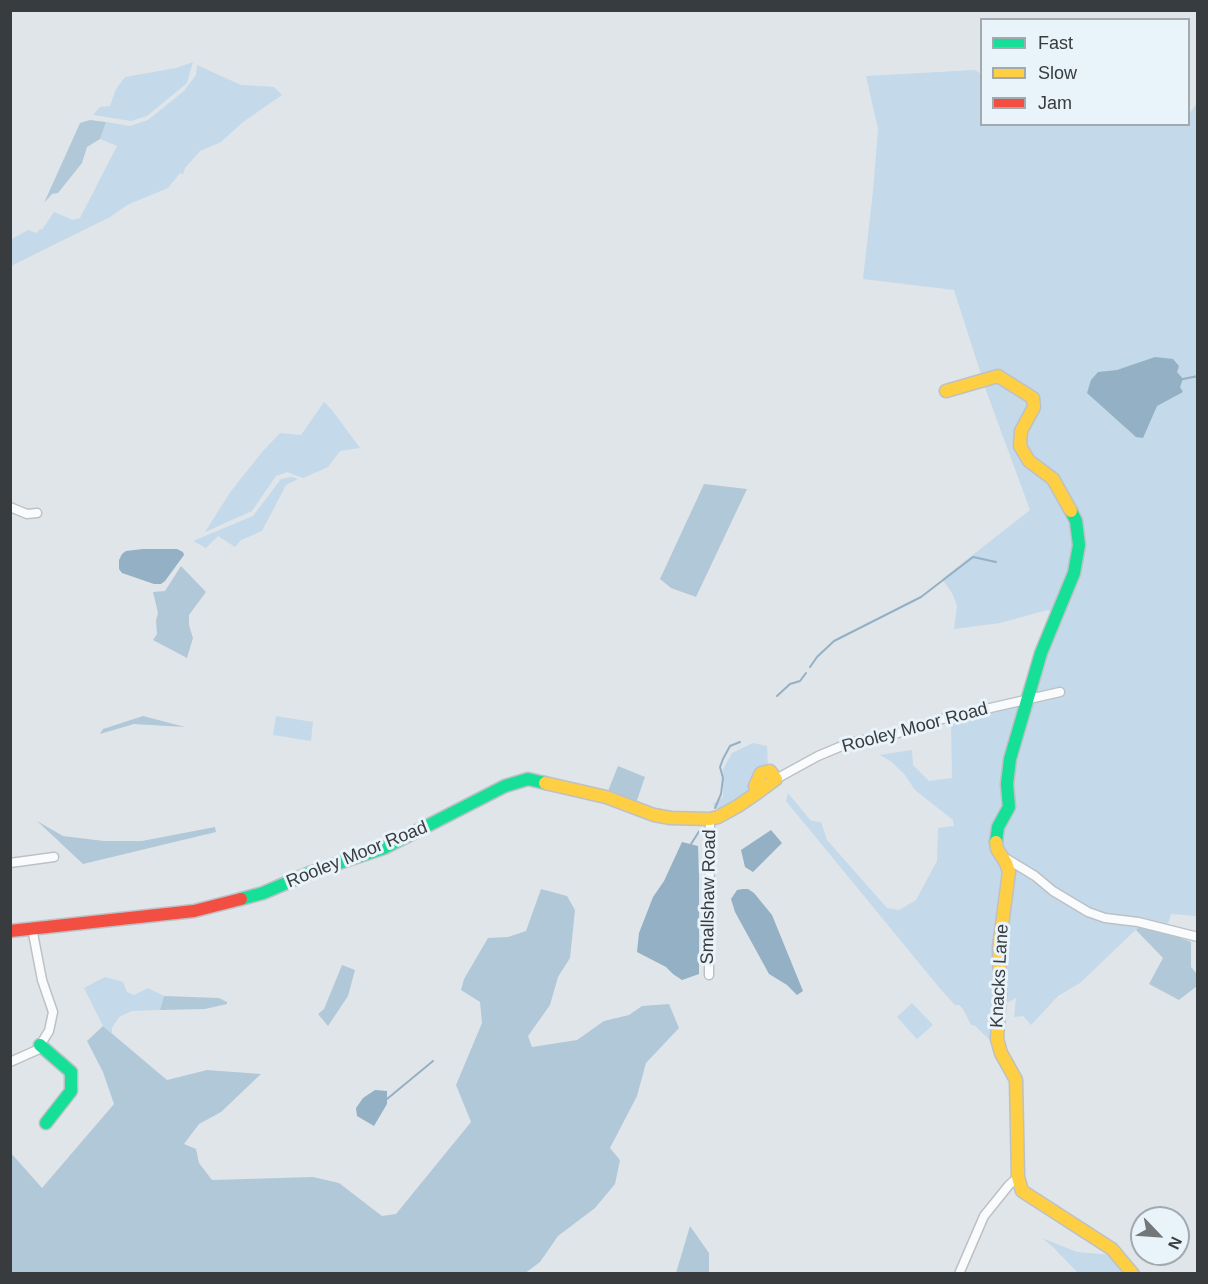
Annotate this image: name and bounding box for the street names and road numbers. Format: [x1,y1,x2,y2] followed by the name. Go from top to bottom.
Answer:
[840,698,990,758] street label: Rooley Moor Road
[283,817,431,893] street label: Rooley Moor Road
[697,829,721,965] street label: Smallshaw Road
[986,923,1014,1029] street label: Knacks Lane

